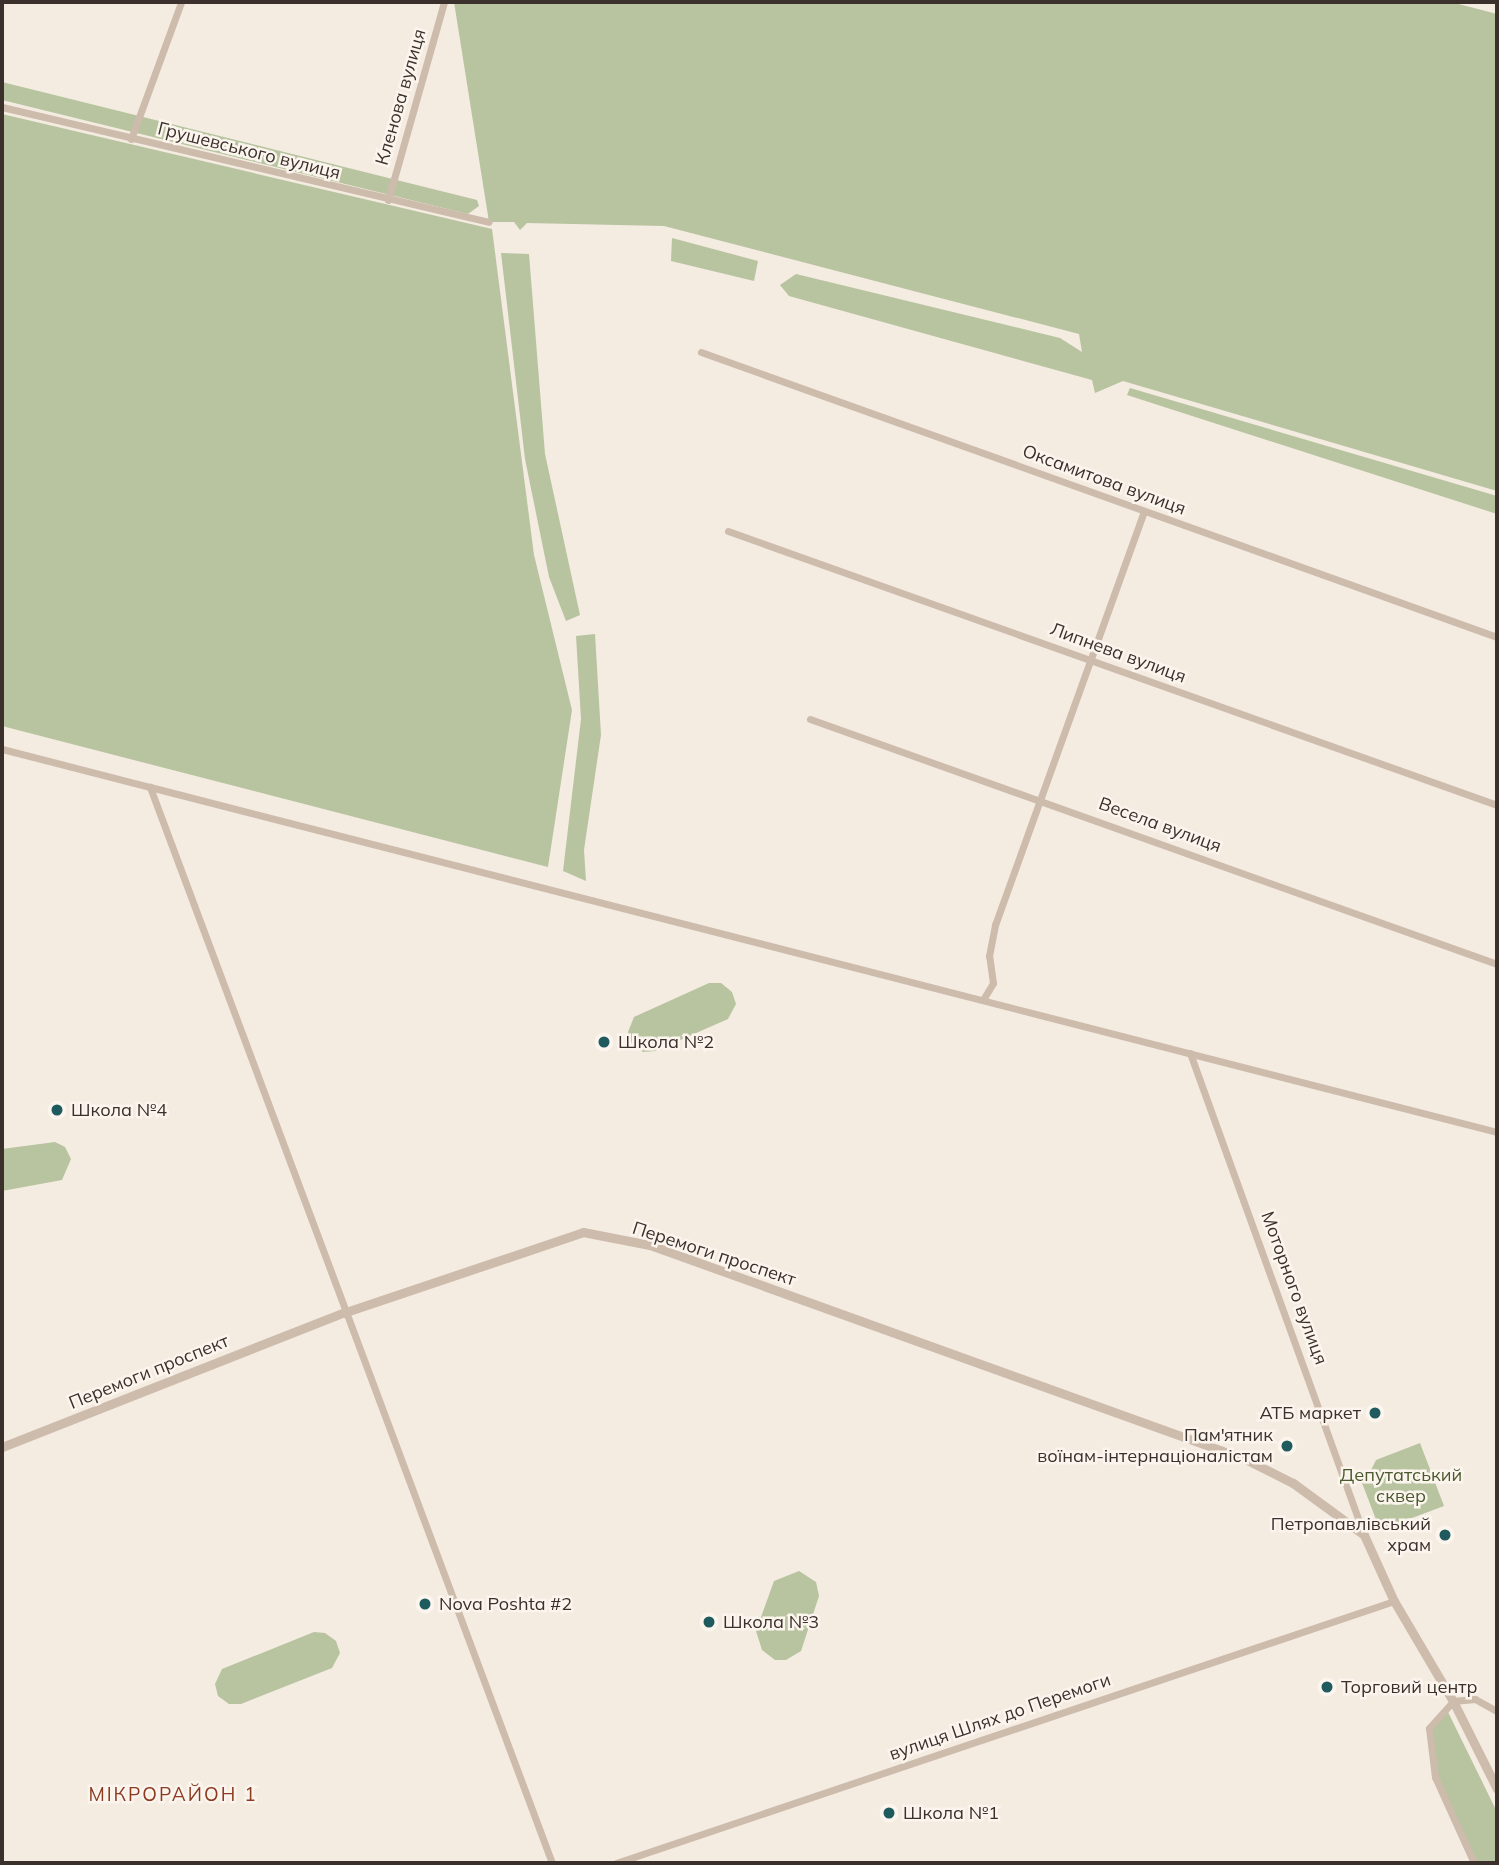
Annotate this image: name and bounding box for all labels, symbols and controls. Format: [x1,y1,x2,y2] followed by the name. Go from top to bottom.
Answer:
[371,26,431,168] street label: Кленова вулиця
[155,118,343,184] street label: Грушевського вулиця
[1019,440,1189,520] street label: Оксамитова вулиця
[1047,618,1189,688] street label: Липнева вулиця
[1096,793,1224,857] street label: Весела вулиця
[618,1031,714,1053] place label: Школа №2
[596,1034,612,1050] marker: Школа №2
[71,1099,167,1121] place label: Школа №4
[49,1102,65,1118] marker: Школа №4
[1256,1209,1332,1367] street label: Моторного вулиця
[630,1217,798,1291] street label: Перемоги проспект
[66,1330,232,1414] street label: Перемоги проспект
[1260,1402,1361,1424] place label: АТБ маркет
[1367,1405,1383,1421] marker: АТБ маркет
[1037,1425,1273,1468] place label: Пам'ятник воїнам-інтернаціоналістам
[1279,1438,1295,1454] marker: Пам'ятник воїнам-інтернаціоналістам
[1340,1465,1462,1508] park label: Депутатський сквер
[1271,1514,1431,1556] place label: Петропавлівський храм
[1437,1527,1453,1543] marker: Петропавлівський храм
[439,1593,572,1615] place label: Nova Poshta #2
[417,1596,433,1612] marker: Nova Poshta #2
[723,1611,819,1633] place label: Школа №3
[701,1614,717,1630] marker: Школа №3
[887,1669,1113,1765] street label: вулиця Шлях до Перемоги
[1341,1676,1477,1698] place label: Торговий центр
[1319,1679,1335,1695] marker: Торговий центр
[90,1784,256,1806] district label: МІКРОРАЙОН 1
[903,1802,999,1824] place label: Школа №1
[881,1805,897,1821] marker: Школа №1

